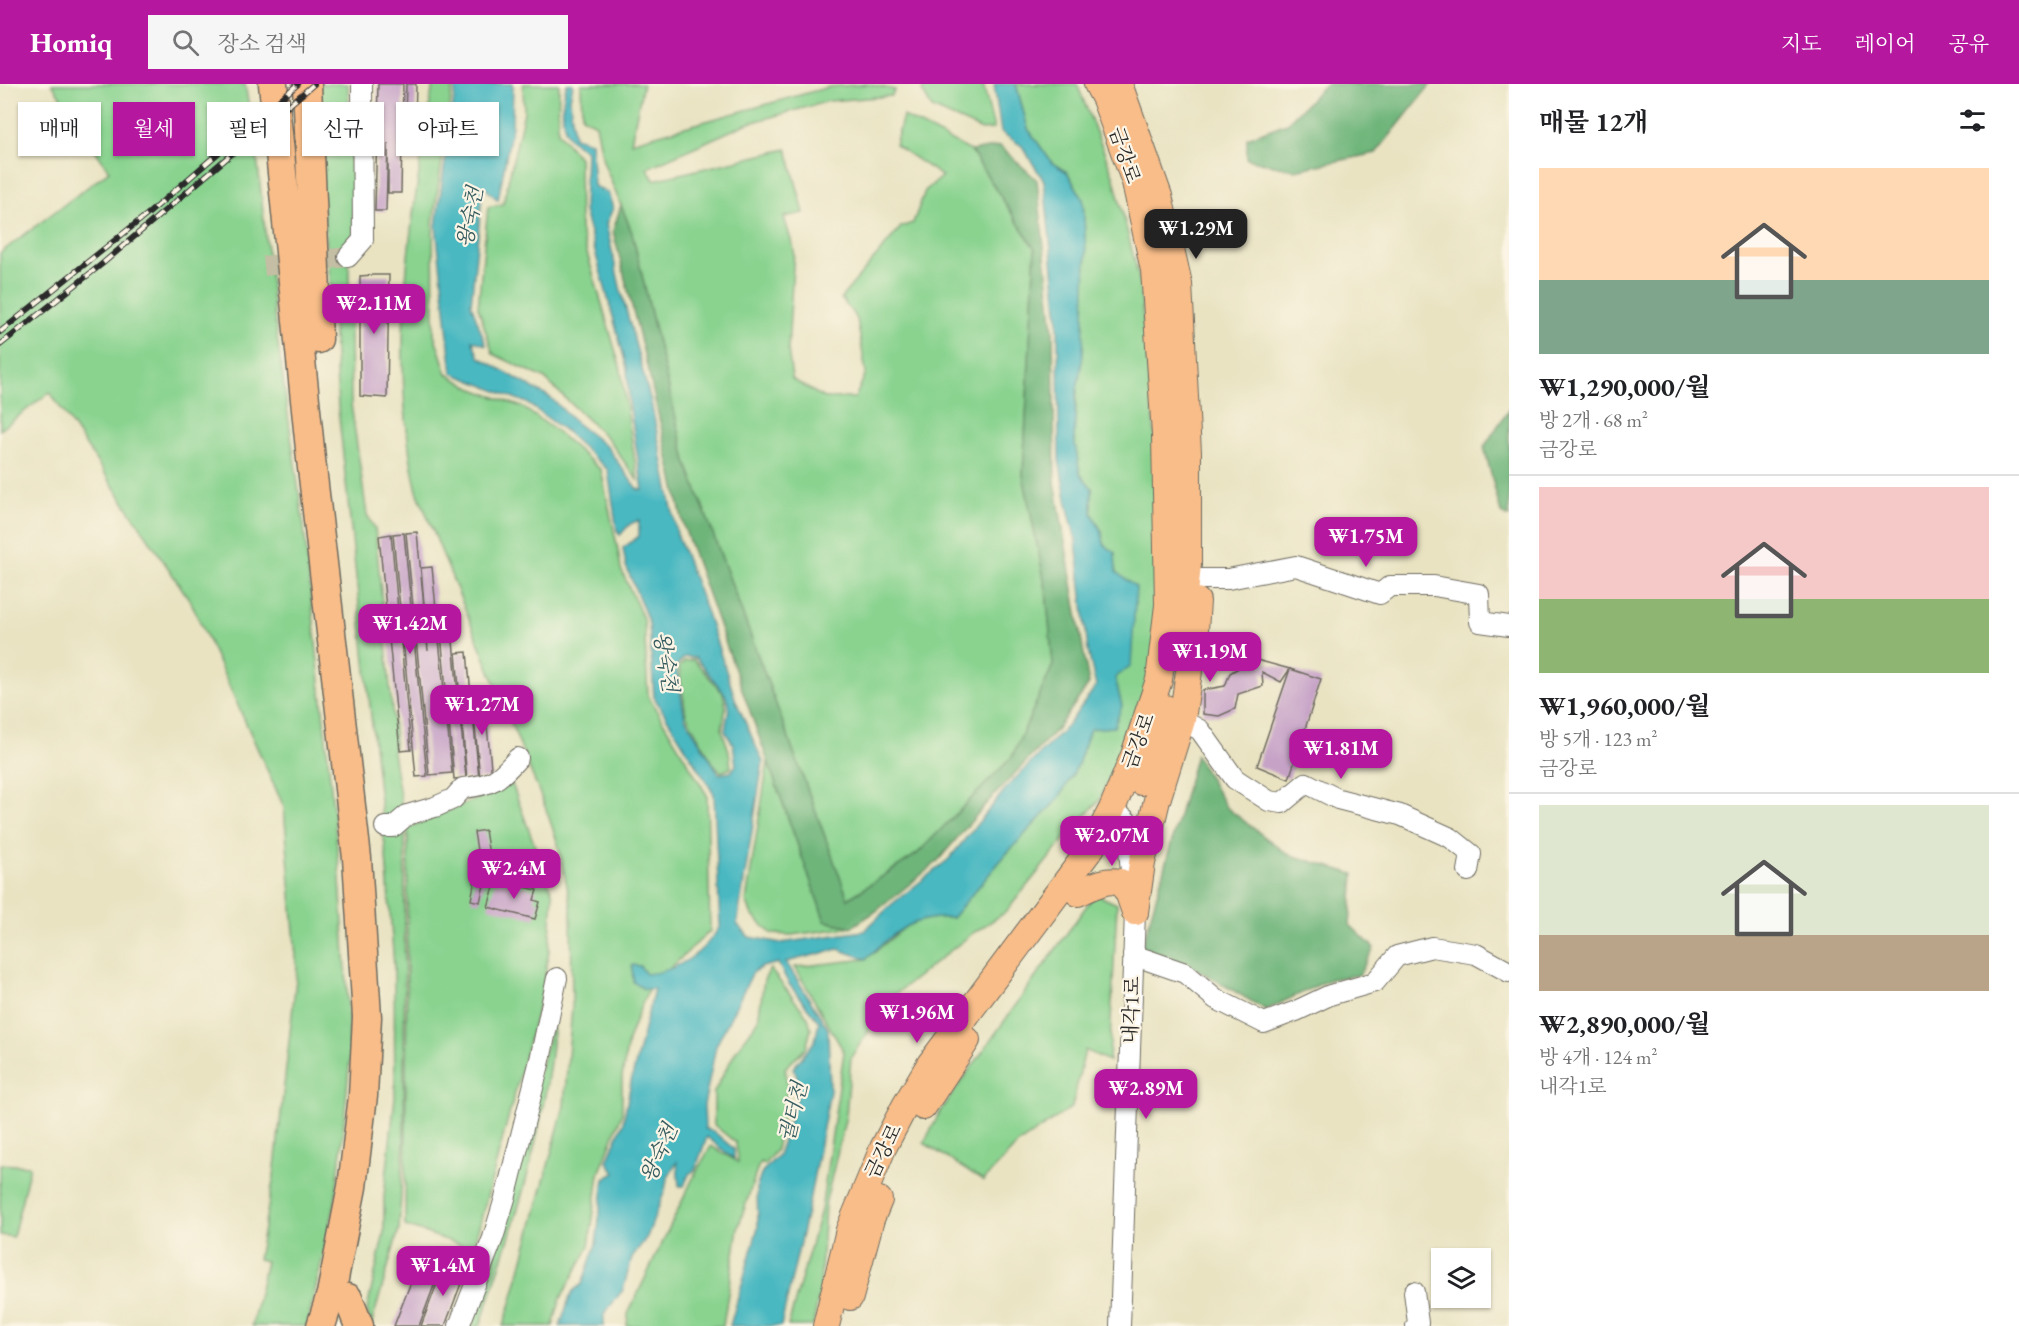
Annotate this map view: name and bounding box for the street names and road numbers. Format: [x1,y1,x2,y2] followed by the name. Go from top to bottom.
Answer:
[1103,123,1147,187] street label: 금강로
[1116,709,1160,773] street label: 금강로
[1117,976,1145,1044] street label: 내각1로
[859,1119,907,1183] street label: 금강로

